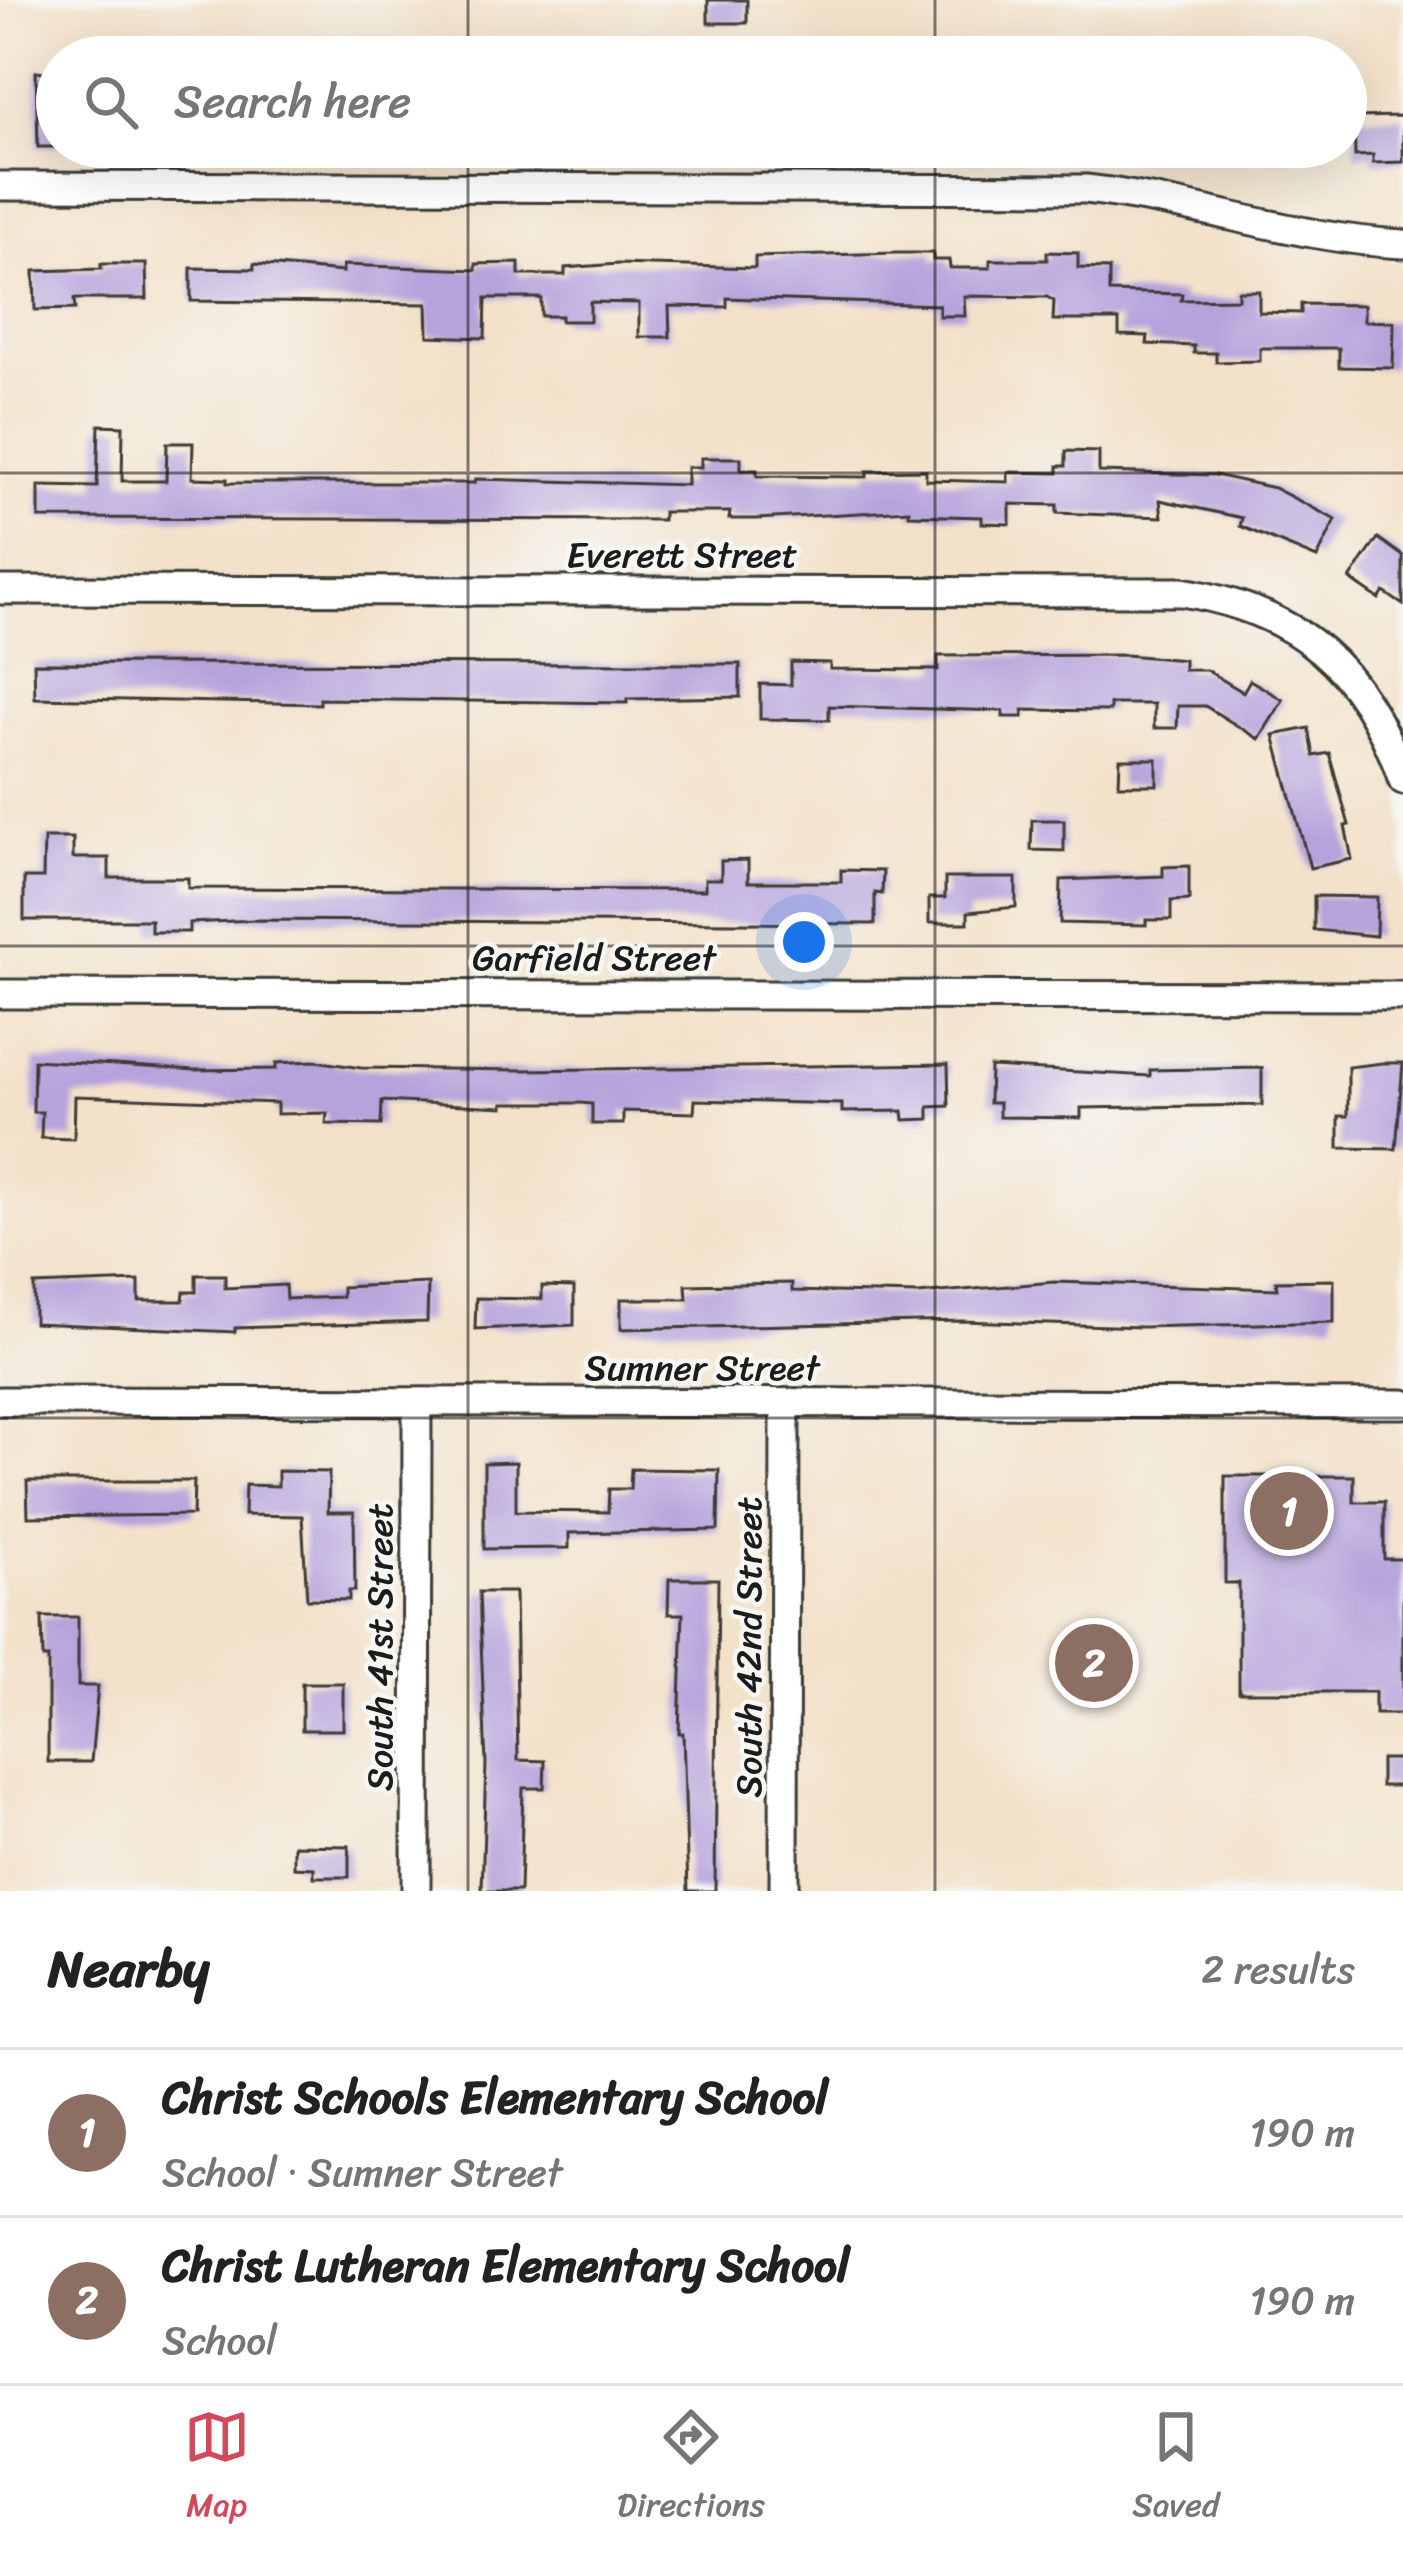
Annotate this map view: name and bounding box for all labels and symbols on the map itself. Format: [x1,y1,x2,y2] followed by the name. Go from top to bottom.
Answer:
[566,523,798,587] street label: Everett Street
[774,912,834,972] your location
[472,926,717,990] street label: Garfield Street
[584,1336,821,1400] street label: Sumner Street
[1250,1466,1328,1556] pin: 1
[717,1496,781,1798] street label: South 42nd Street
[348,1503,412,1791] street label: South 41st Street
[1055,1618,1133,1708] pin: 2

